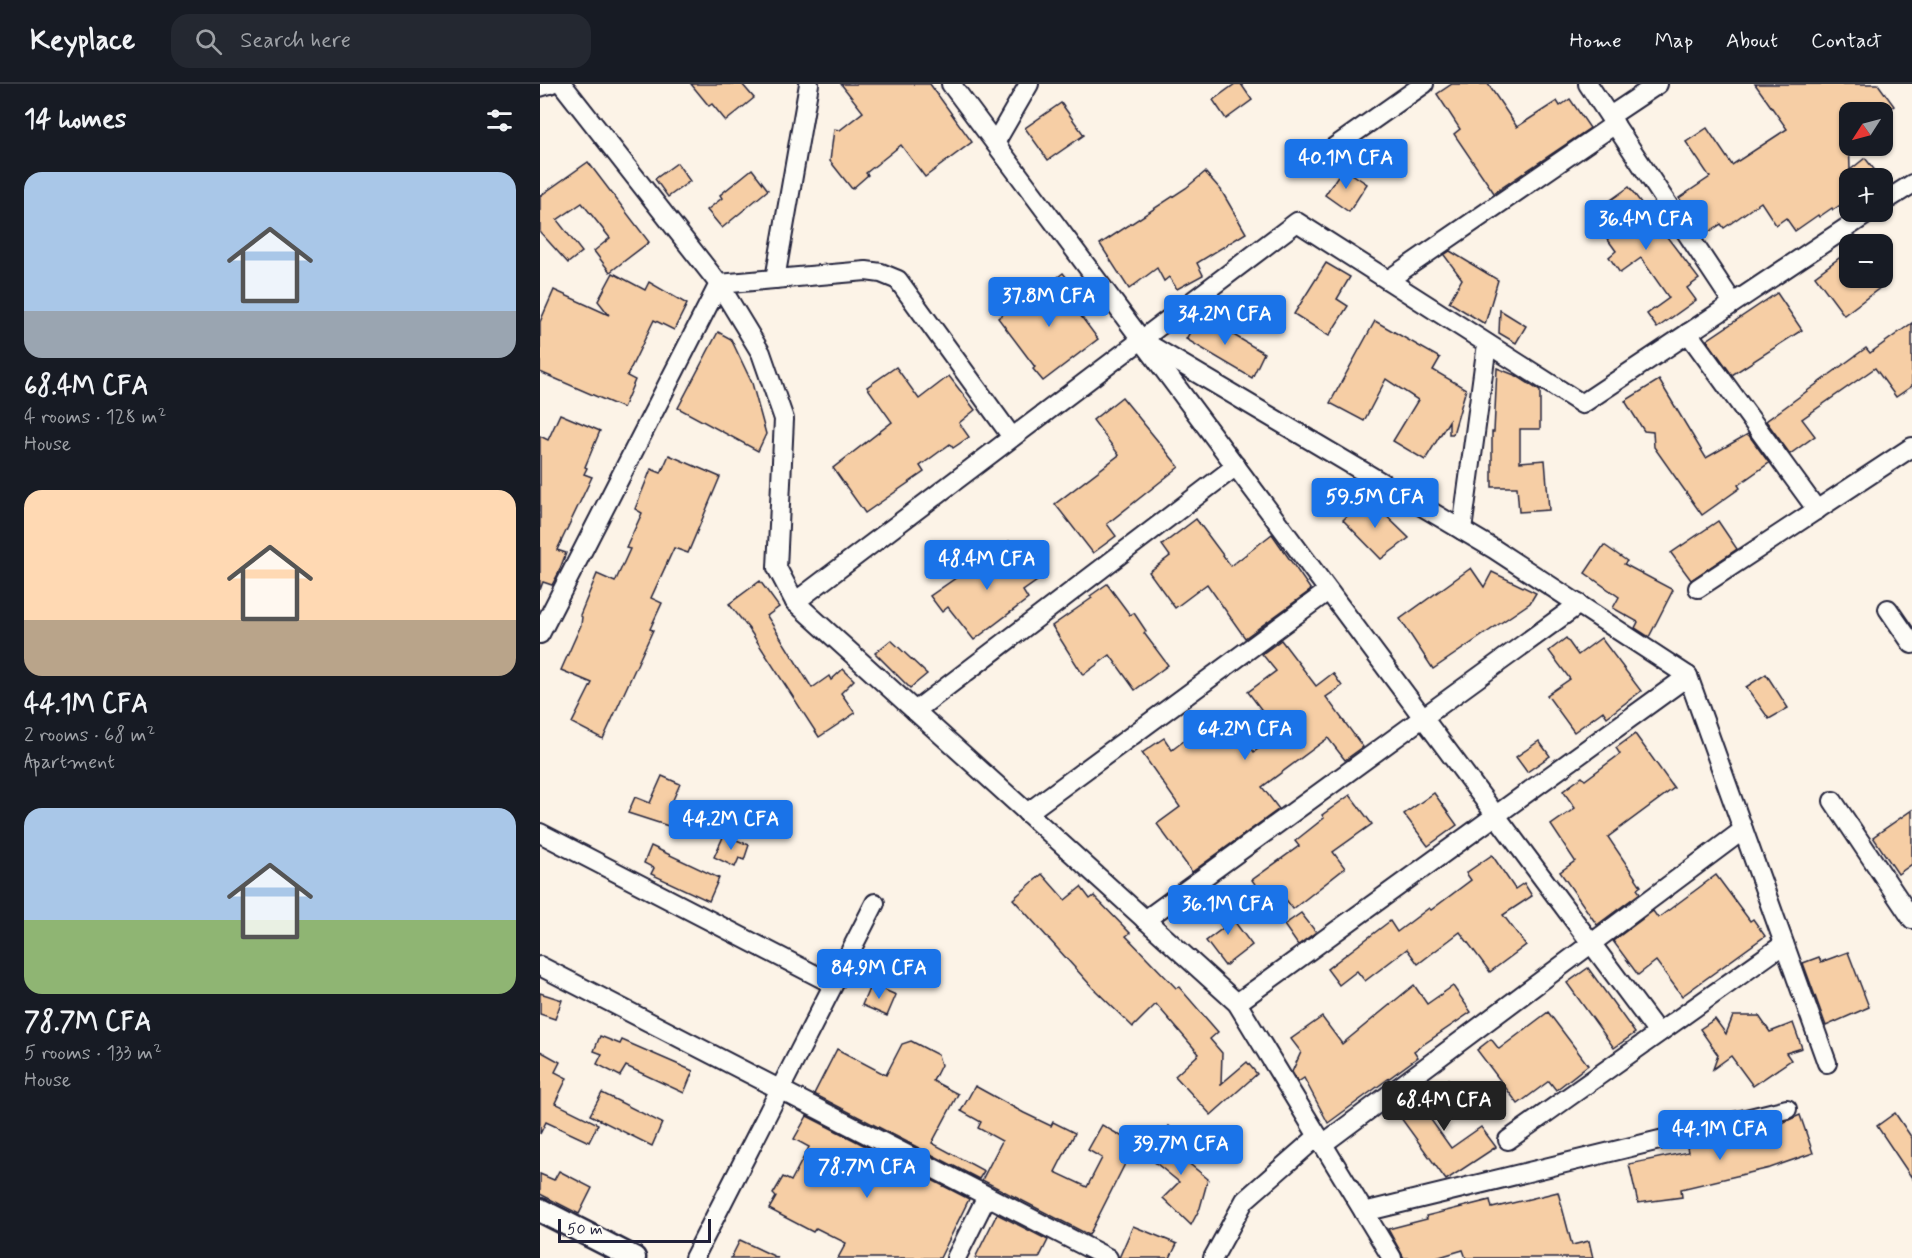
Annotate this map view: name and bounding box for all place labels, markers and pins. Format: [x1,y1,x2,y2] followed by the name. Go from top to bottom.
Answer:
[1277,139,1415,190] pin: 40.1M CFA
[1577,200,1715,251] pin: 36.4M CFA
[980,277,1118,328] pin: 37.8M CFA
[1156,295,1294,346] pin: 34.2M CFA
[1306,478,1444,529] pin: 59.5M CFA
[918,540,1056,591] pin: 48.4M CFA
[1176,710,1314,761] pin: 64.2M CFA
[662,800,800,851] pin: 44.2M CFA
[1159,885,1297,936] pin: 36.1M CFA
[810,949,948,1000] pin: 84.9M CFA
[1375,1081,1513,1132] pin: 68.4M CFA
[1651,1110,1789,1161] pin: 44.1M CFA
[1112,1125,1250,1176] pin: 39.7M CFA
[798,1148,936,1199] pin: 78.7M CFA

